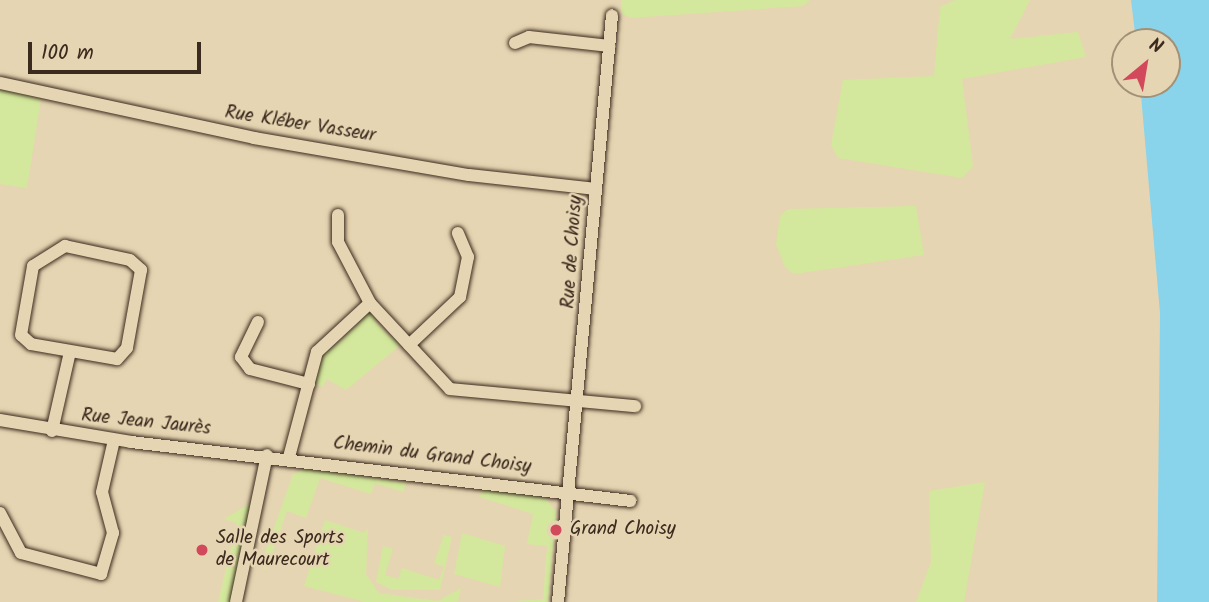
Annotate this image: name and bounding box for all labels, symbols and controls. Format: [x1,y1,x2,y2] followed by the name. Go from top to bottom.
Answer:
[32,28,205,72] scale bar
[1111,28,1181,98] north arrow
[1143,31,1168,63] text: N
[41,37,94,70] text: 100 m
[223,102,377,148] street label: Rue Kléber Vasseur
[558,194,588,310] street label: Rue de Choisy
[80,405,212,441] street label: Rue Jean Jaurès
[332,433,532,479] street label: Chemin du Grand Choisy
[570,519,676,541] place label: Grand Choisy
[548,522,564,538] marker: Grand Choisy
[216,528,344,572] place label: Salle des Sports de Maurecourt
[194,542,210,558] marker: Salle des Sports de Maurecourt

